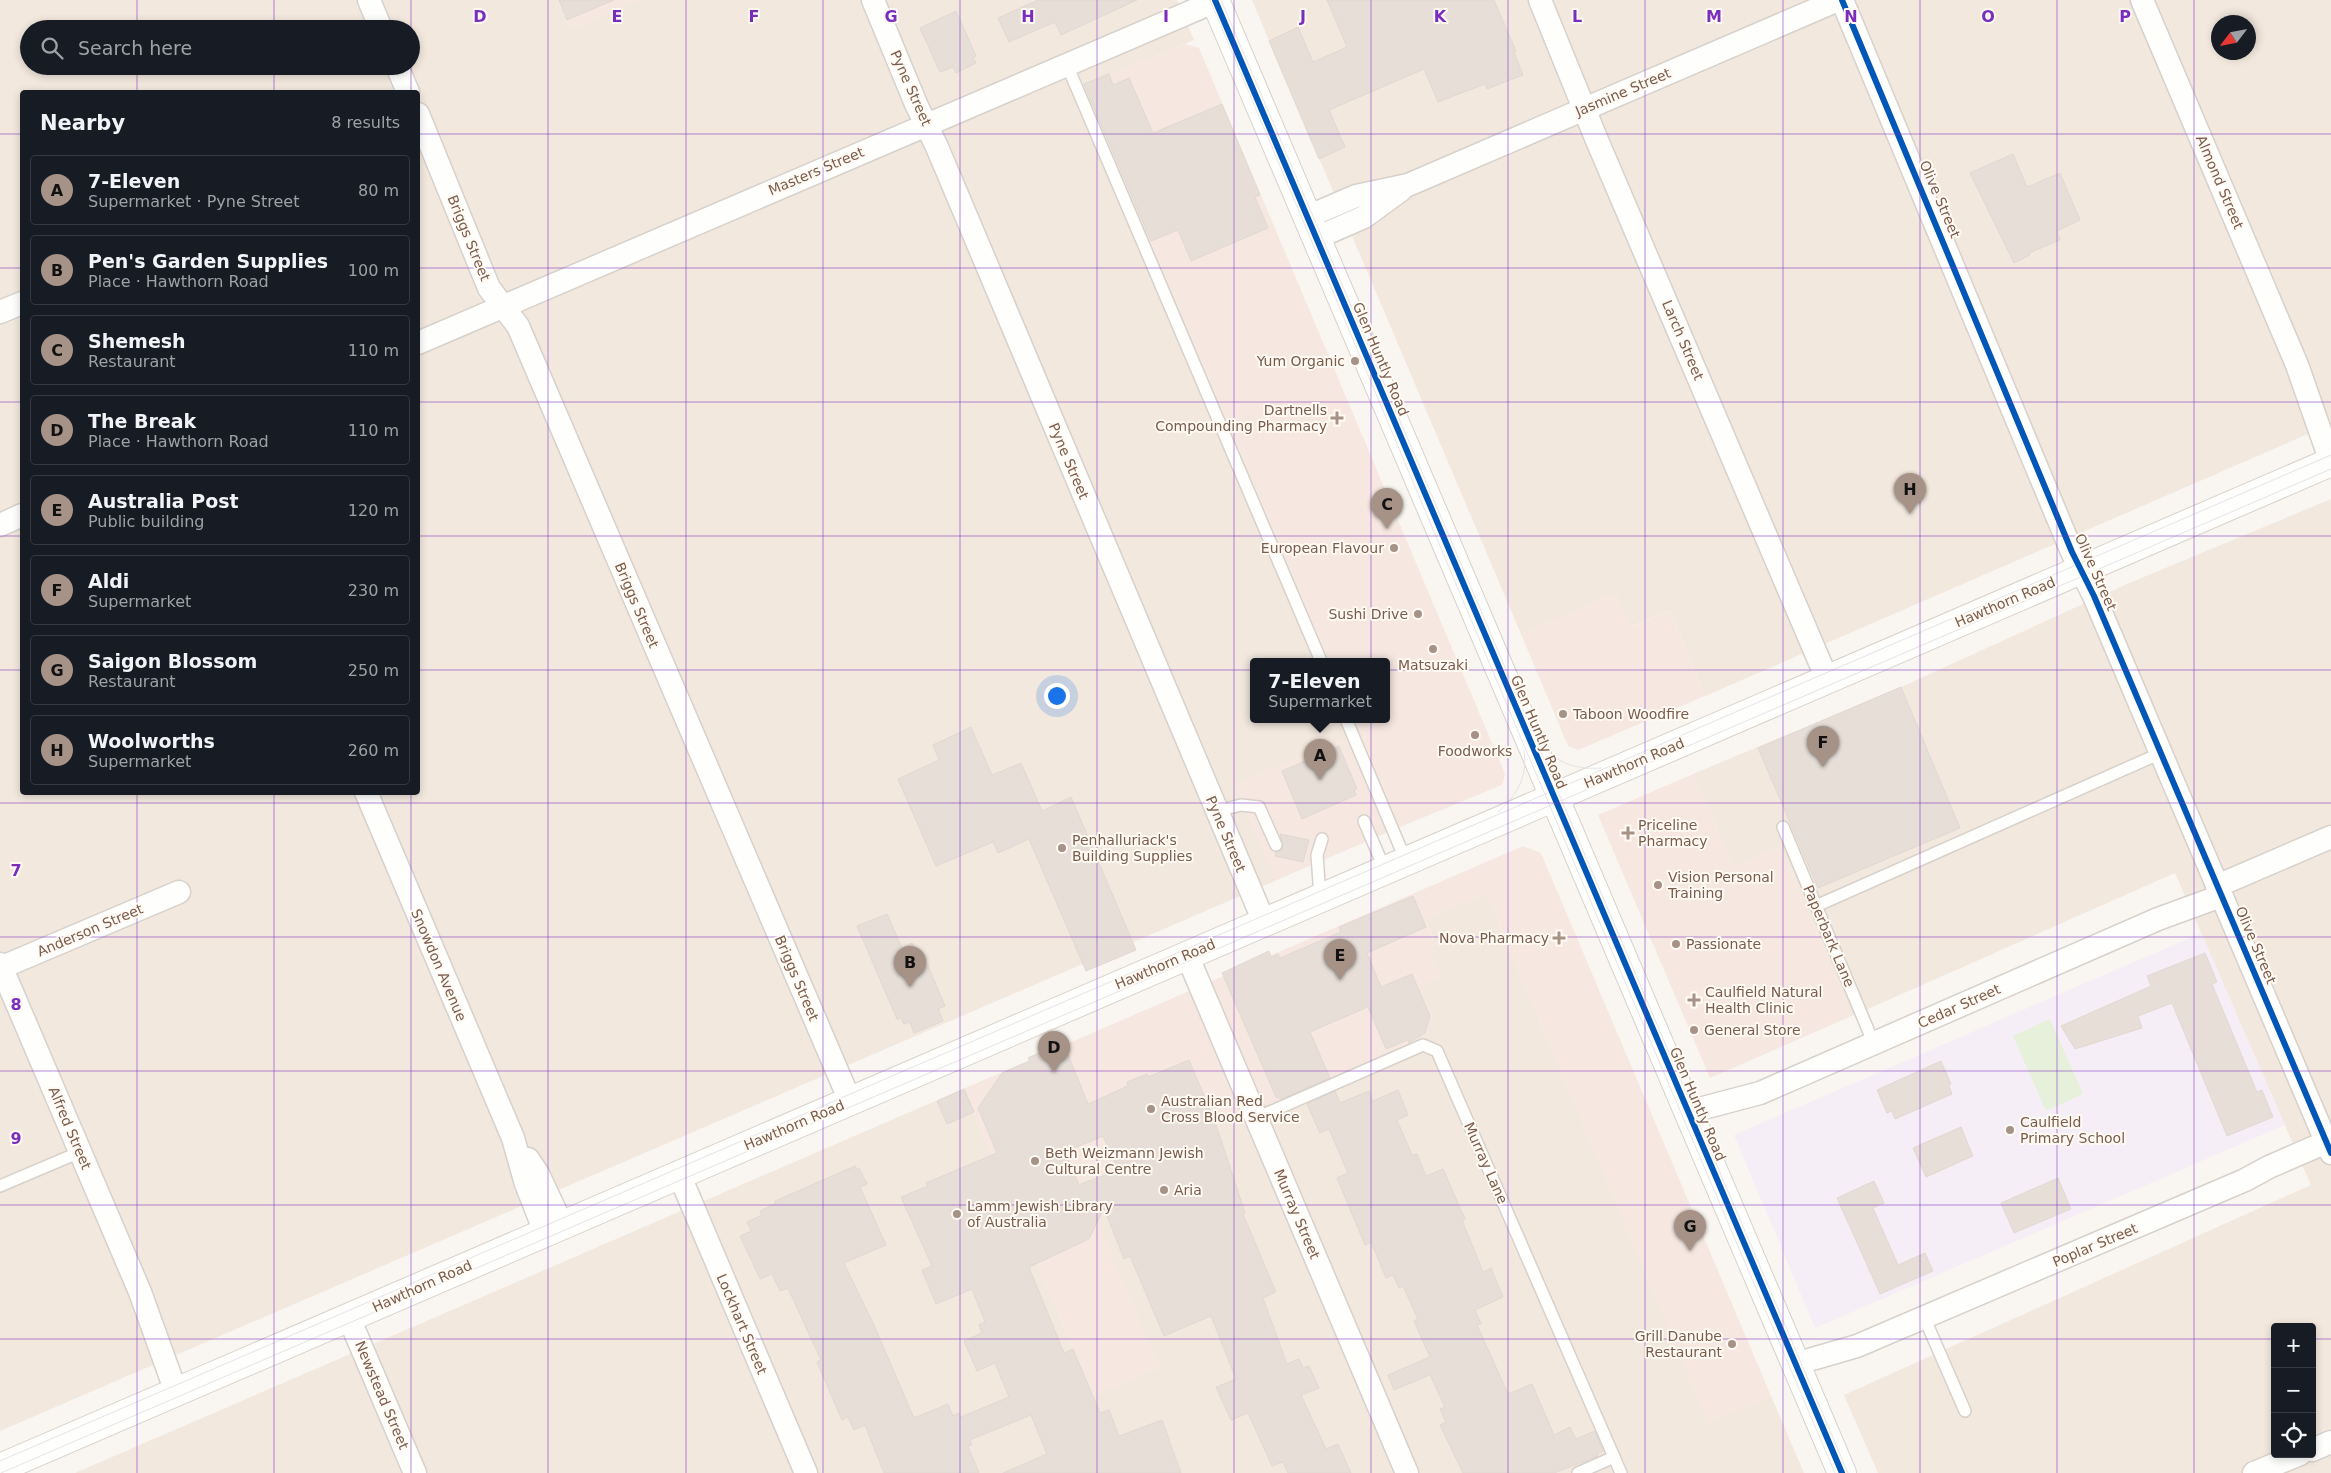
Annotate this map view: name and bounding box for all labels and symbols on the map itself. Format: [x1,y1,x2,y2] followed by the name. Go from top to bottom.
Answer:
[473,7,487,26] text: D
[612,7,622,26] text: E
[749,7,759,26] text: F
[884,7,898,26] text: G
[1021,7,1035,26] text: H
[1163,7,1169,26] text: I
[1299,7,1306,26] text: J
[1434,7,1447,26] text: K
[1572,7,1582,26] text: L
[1706,7,1722,26] text: M
[1844,7,1858,26] text: N
[1981,7,1995,26] text: O
[2119,7,2131,26] text: P
[2211,15,2256,60] north arrow
[887,48,935,129] street label: Pyne Street
[1572,65,1674,120] street label: Jasmine Street
[2193,133,2247,232] street label: Almond Street
[766,143,867,198] street label: Masters Street
[1916,158,1964,241] street label: Olive Street
[444,193,494,284] street label: Briggs Street
[1659,298,1707,383] street label: Larch Street
[1350,300,1412,418] street label: Glen Huntly Road
[1256,353,1345,369] place label: Yum Organic
[1349,355,1361,367] marker: Yum Organic
[1155,402,1327,434] place label: Dartnells Compounding Pharmacy
[1331,412,1343,424] marker: Dartnells Compounding Pharmacy
[1046,420,1092,502] street label: Pyne Street
[1894,473,1926,514] pin: H
[1371,488,1403,529] pin: C
[2072,531,2120,613] street label: Olive Street
[1261,540,1384,556] place label: European Flavour
[1388,542,1400,554] marker: European Flavour
[612,560,662,651] street label: Briggs Street
[1952,574,2058,630] street label: Hawthorn Road
[1328,606,1408,622] place label: Sushi Drive
[1412,608,1424,620] marker: Sushi Drive
[1427,643,1439,655] marker: Matsuzaki
[1398,657,1468,673] place label: Matsuzaki
[1508,673,1570,791] street label: Glen Huntly Road
[1044,683,1070,709] your location
[1572,706,1689,722] place label: Taboon Woodfire
[1557,708,1569,720] marker: Taboon Woodfire
[1807,726,1839,767] pin: F
[1469,729,1481,741] marker: Foodworks
[1581,735,1687,791] street label: Hawthorn Road
[1304,739,1336,780] pin: A
[1438,743,1512,759] place label: Foodworks
[1203,793,1249,875] street label: Pyne Street
[1638,817,1708,849] place label: Priceline Pharmacy
[1622,827,1634,839] marker: Priceline Pharmacy
[1072,832,1192,864] place label: Penhalluriack's Building Supplies
[1056,842,1068,854] marker: Penhalluriack's Building Supplies
[10,861,22,880] text: 7
[1667,869,1774,901] place label: Vision Personal Training
[1652,879,1664,891] marker: Vision Personal Training
[1800,883,1858,989] street label: Paperbark Lane
[35,900,146,960] street label: Anderson Street
[2232,904,2280,987] street label: Olive Street
[408,906,470,1024] street label: Snowdon Avenue
[1439,930,1549,946] place label: Nova Pharmacy
[1553,932,1565,944] marker: Nova Pharmacy
[772,933,822,1024] street label: Briggs Street
[1112,936,1218,992] street label: Hawthorn Road
[1686,936,1761,952] place label: Passionate
[1670,938,1682,950] marker: Passionate
[1324,939,1356,980] pin: E
[894,946,926,987] pin: B
[1915,980,2003,1031] street label: Cedar Street
[1705,984,1822,1016] place label: Caulfield Natural Health Clinic
[1687,993,1701,1007] marker: Caulfield Natural Health Clinic
[10,995,22,1014] text: 8
[1704,1022,1801,1038] place label: General Store
[1688,1024,1700,1036] marker: General Store
[1038,1031,1070,1072] pin: D
[1667,1045,1729,1163] street label: Glen Huntly Road
[45,1084,95,1172] street label: Alfred Street
[1161,1093,1300,1125] place label: Australian Red Cross Blood Service
[741,1097,847,1153] street label: Hawthorn Road
[1145,1103,1157,1115] marker: Australian Red Cross Blood Service
[2020,1114,2125,1146] place label: Caulfield Primary School
[1461,1120,1511,1206] street label: Murray Lane
[2004,1124,2016,1136] marker: Caulfield Primary School
[10,1129,22,1148] text: 9
[1045,1145,1204,1177] place label: Beth Weizmann Jewish Cultural Centre
[1029,1155,1041,1167] marker: Beth Weizmann Jewish Cultural Centre
[1271,1167,1323,1262] street label: Murray Street
[1174,1182,1202,1198] place label: Aria
[1158,1184,1170,1196] marker: Aria
[967,1198,1113,1230] place label: Lamm Jewish Library of Australia
[951,1208,963,1220] marker: Lamm Jewish Library of Australia
[1674,1210,1706,1251] pin: G
[2050,1220,2140,1270] street label: Poplar Street
[370,1257,474,1315] street label: Hawthorn Road
[714,1271,771,1377] street label: Lockhart Street
[1635,1328,1722,1360] place label: Grill Danube Restaurant
[352,1338,412,1452] street label: Newstead Street
[1726,1338,1738,1350] marker: Grill Danube Restaurant

